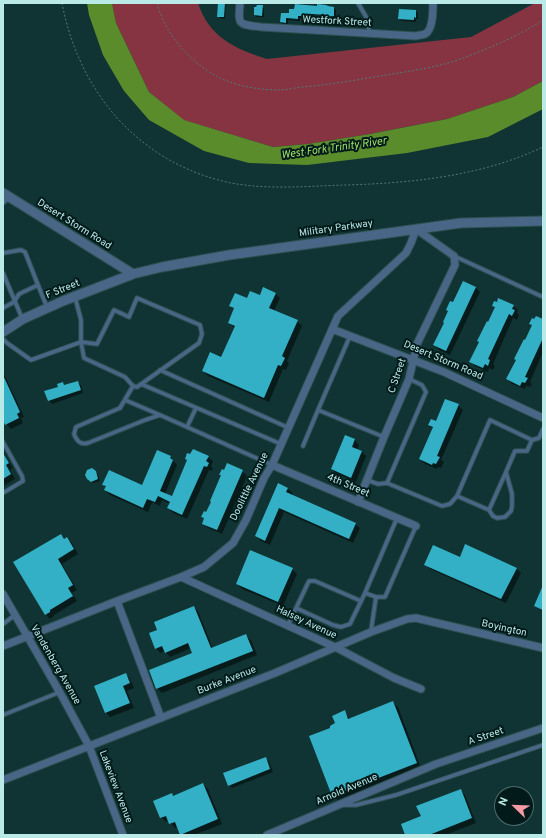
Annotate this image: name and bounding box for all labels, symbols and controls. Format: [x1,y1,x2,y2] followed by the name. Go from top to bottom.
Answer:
[302,14,372,30] street label: Westfork Street
[281,135,387,163] water label: West Fork Trinity River
[35,197,113,253] street label: Desert Storm Road
[298,218,374,240] street label: Military Parkway
[44,278,82,302] street label: F Street
[401,339,485,383] street label: Desert Storm Road
[386,357,410,395] street label: C Street
[228,451,272,523] street label: Doolittle Avenue
[325,472,371,500] street label: 4th Street
[274,604,338,642] street label: Halsey Avenue
[480,618,528,640] street label: Boyington
[27,623,83,707] street label: Vandenberg Avenue
[196,664,258,698] street label: Burke Avenue
[467,725,505,749] street label: A Street
[96,749,134,825] street label: Lakeview Avenue
[314,772,380,808] street label: Arnold Avenue
[494,786,534,826] north arrow
[496,795,512,808] text: N

